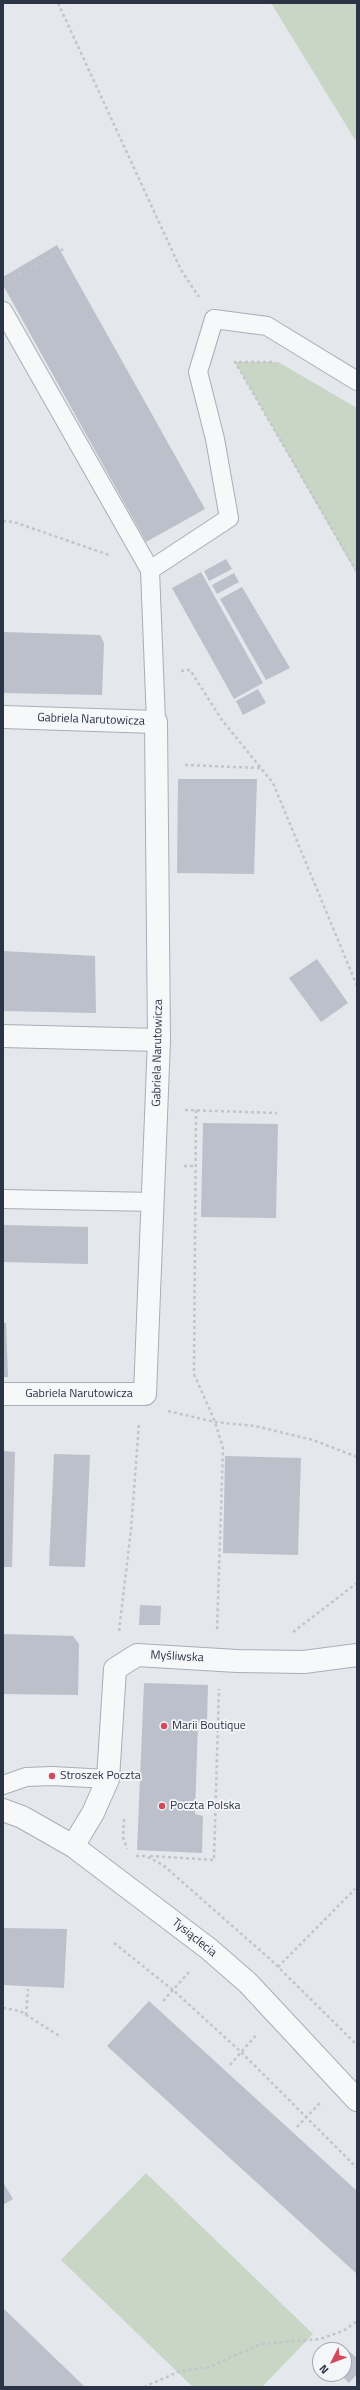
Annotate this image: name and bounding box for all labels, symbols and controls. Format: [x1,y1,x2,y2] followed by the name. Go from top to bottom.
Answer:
[37,711,145,729] street label: Gabriela Narutowicza
[150,999,166,1107] street label: Gabriela Narutowicza
[25,1387,133,1401] street label: Gabriela Narutowicza
[150,1648,204,1666] street label: Myśliwska
[172,1719,246,1733] place label: Marii Boutique
[159,1721,169,1731] marker: Marii Boutique
[60,1769,141,1783] place label: Stroszek Poczta
[47,1771,57,1781] marker: Stroszek Poczta
[170,1799,240,1813] place label: Poczta Polska
[157,1801,167,1811] marker: Poczta Polska
[169,1916,219,1960] street label: Tysiąclecia
[312,2342,352,2382] north arrow
[315,2361,332,2378] text: N

